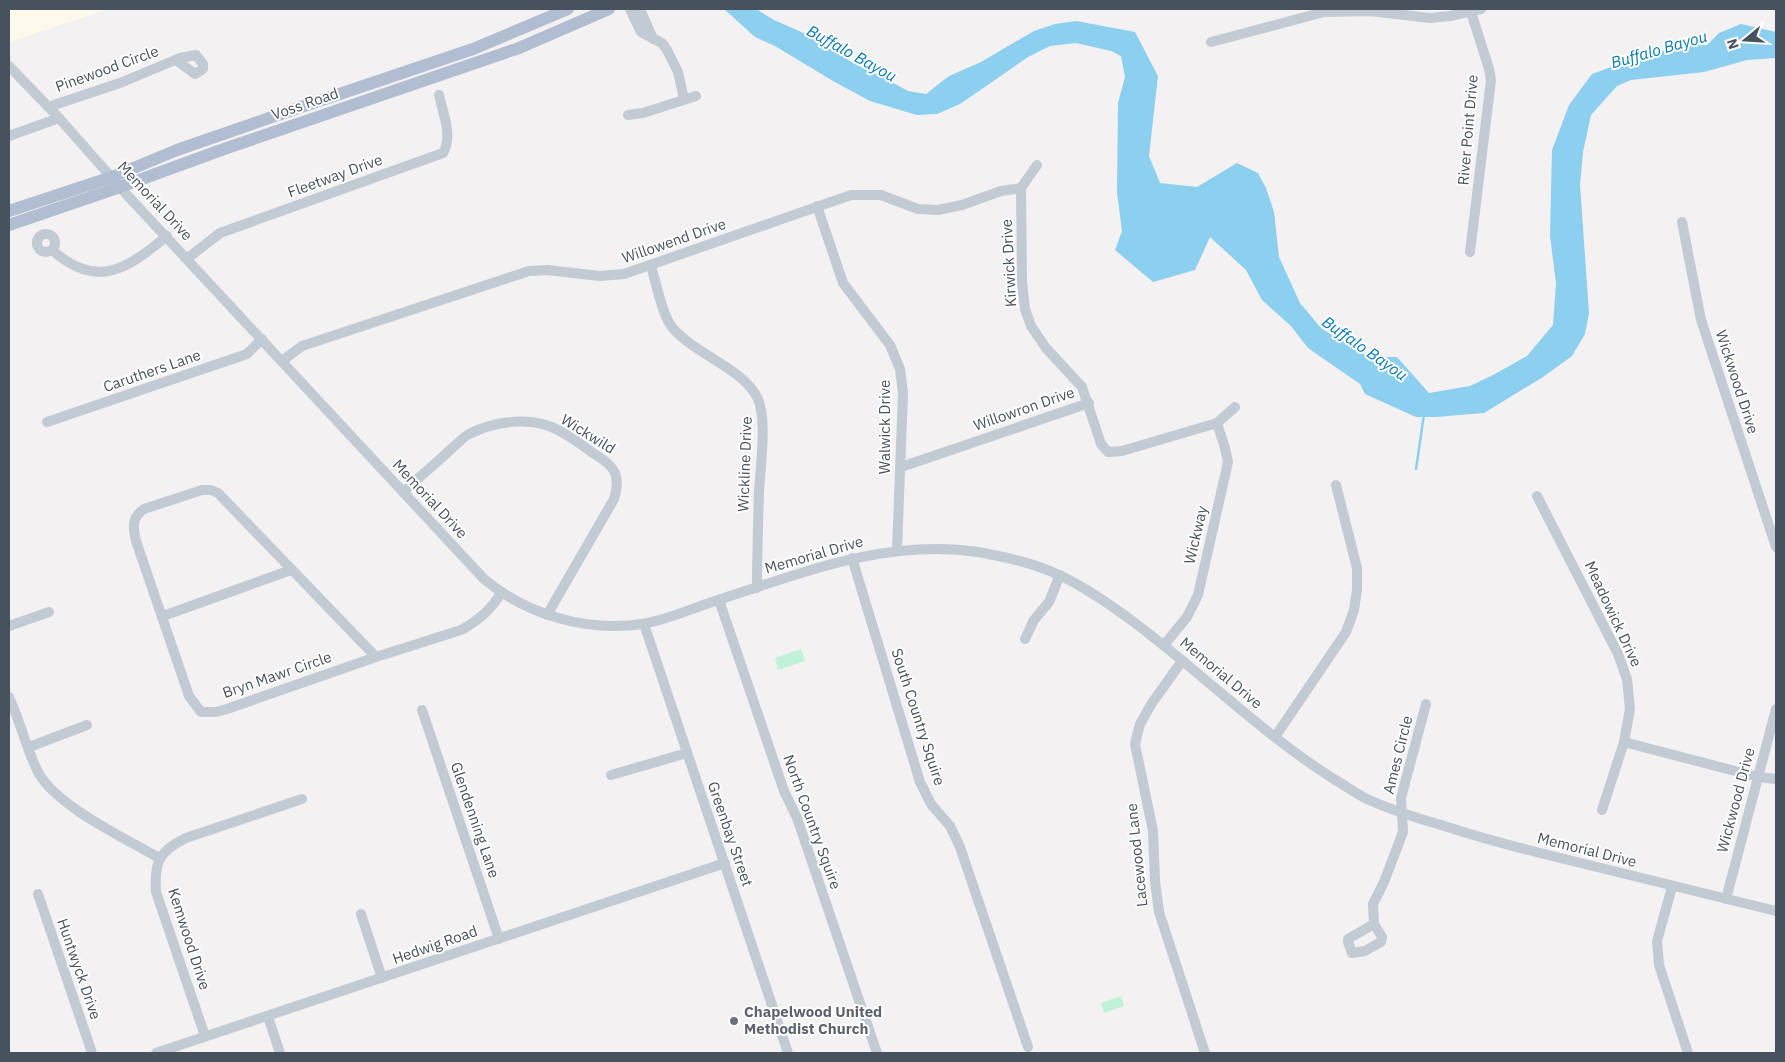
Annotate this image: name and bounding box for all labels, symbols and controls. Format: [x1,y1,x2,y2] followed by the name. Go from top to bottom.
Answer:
[1720,15,1770,65] north arrow
[804,20,900,86] water label: Buffalo Bayou
[1608,26,1710,72] water label: Buffalo Bayou
[1723,36,1743,52] text: N
[53,41,161,96] street label: Pinewood Circle
[1453,74,1482,186] street label: River Point Drive
[269,83,341,124] street label: Voss Road
[285,150,385,201] street label: Fleetway Drive
[114,157,197,244] street label: Memorial Drive
[619,214,728,267] street label: Willowend Drive
[997,219,1020,307] street label: Kirwick Drive
[1319,311,1411,385] water label: Buffalo Bayou
[1712,328,1763,436] street label: Wickwood Drive
[101,345,203,396] street label: Caruthers Lane
[875,380,894,474] street label: Walwick Drive
[971,382,1077,435] street label: Willowron Drive
[558,409,619,458] street label: Wickwild
[733,416,756,512] street label: Wickline Drive
[389,455,472,542] street label: Memorial Drive
[1180,503,1212,566] street label: Wickway
[762,531,865,578] street label: Memorial Drive
[1581,558,1646,670] street label: Meadowick Drive
[1176,633,1266,713] street label: Memorial Drive
[887,646,950,788] street label: South Country Squire
[220,647,334,702] street label: Bryn Mawr Circle
[1379,714,1416,796] street label: Ames Circle
[1712,745,1759,854] street label: Wickwood Drive
[779,752,846,892] street label: North Country Squire
[447,759,504,880] street label: Glendenning Lane
[704,779,757,889] street label: Greenbay Street
[1122,802,1151,908] street label: Lacewood Lane
[1536,828,1639,871] street label: Memorial Drive
[164,886,215,992] street label: Kemwood Drive
[53,916,106,1022] street label: Huntwyck Drive
[390,921,480,968] street label: Hedwig Road
[744,1002,882,1038] place label: Chapelwood United Methodist Church
[728,1015,740,1027] marker: Chapelwood United Methodist Church

